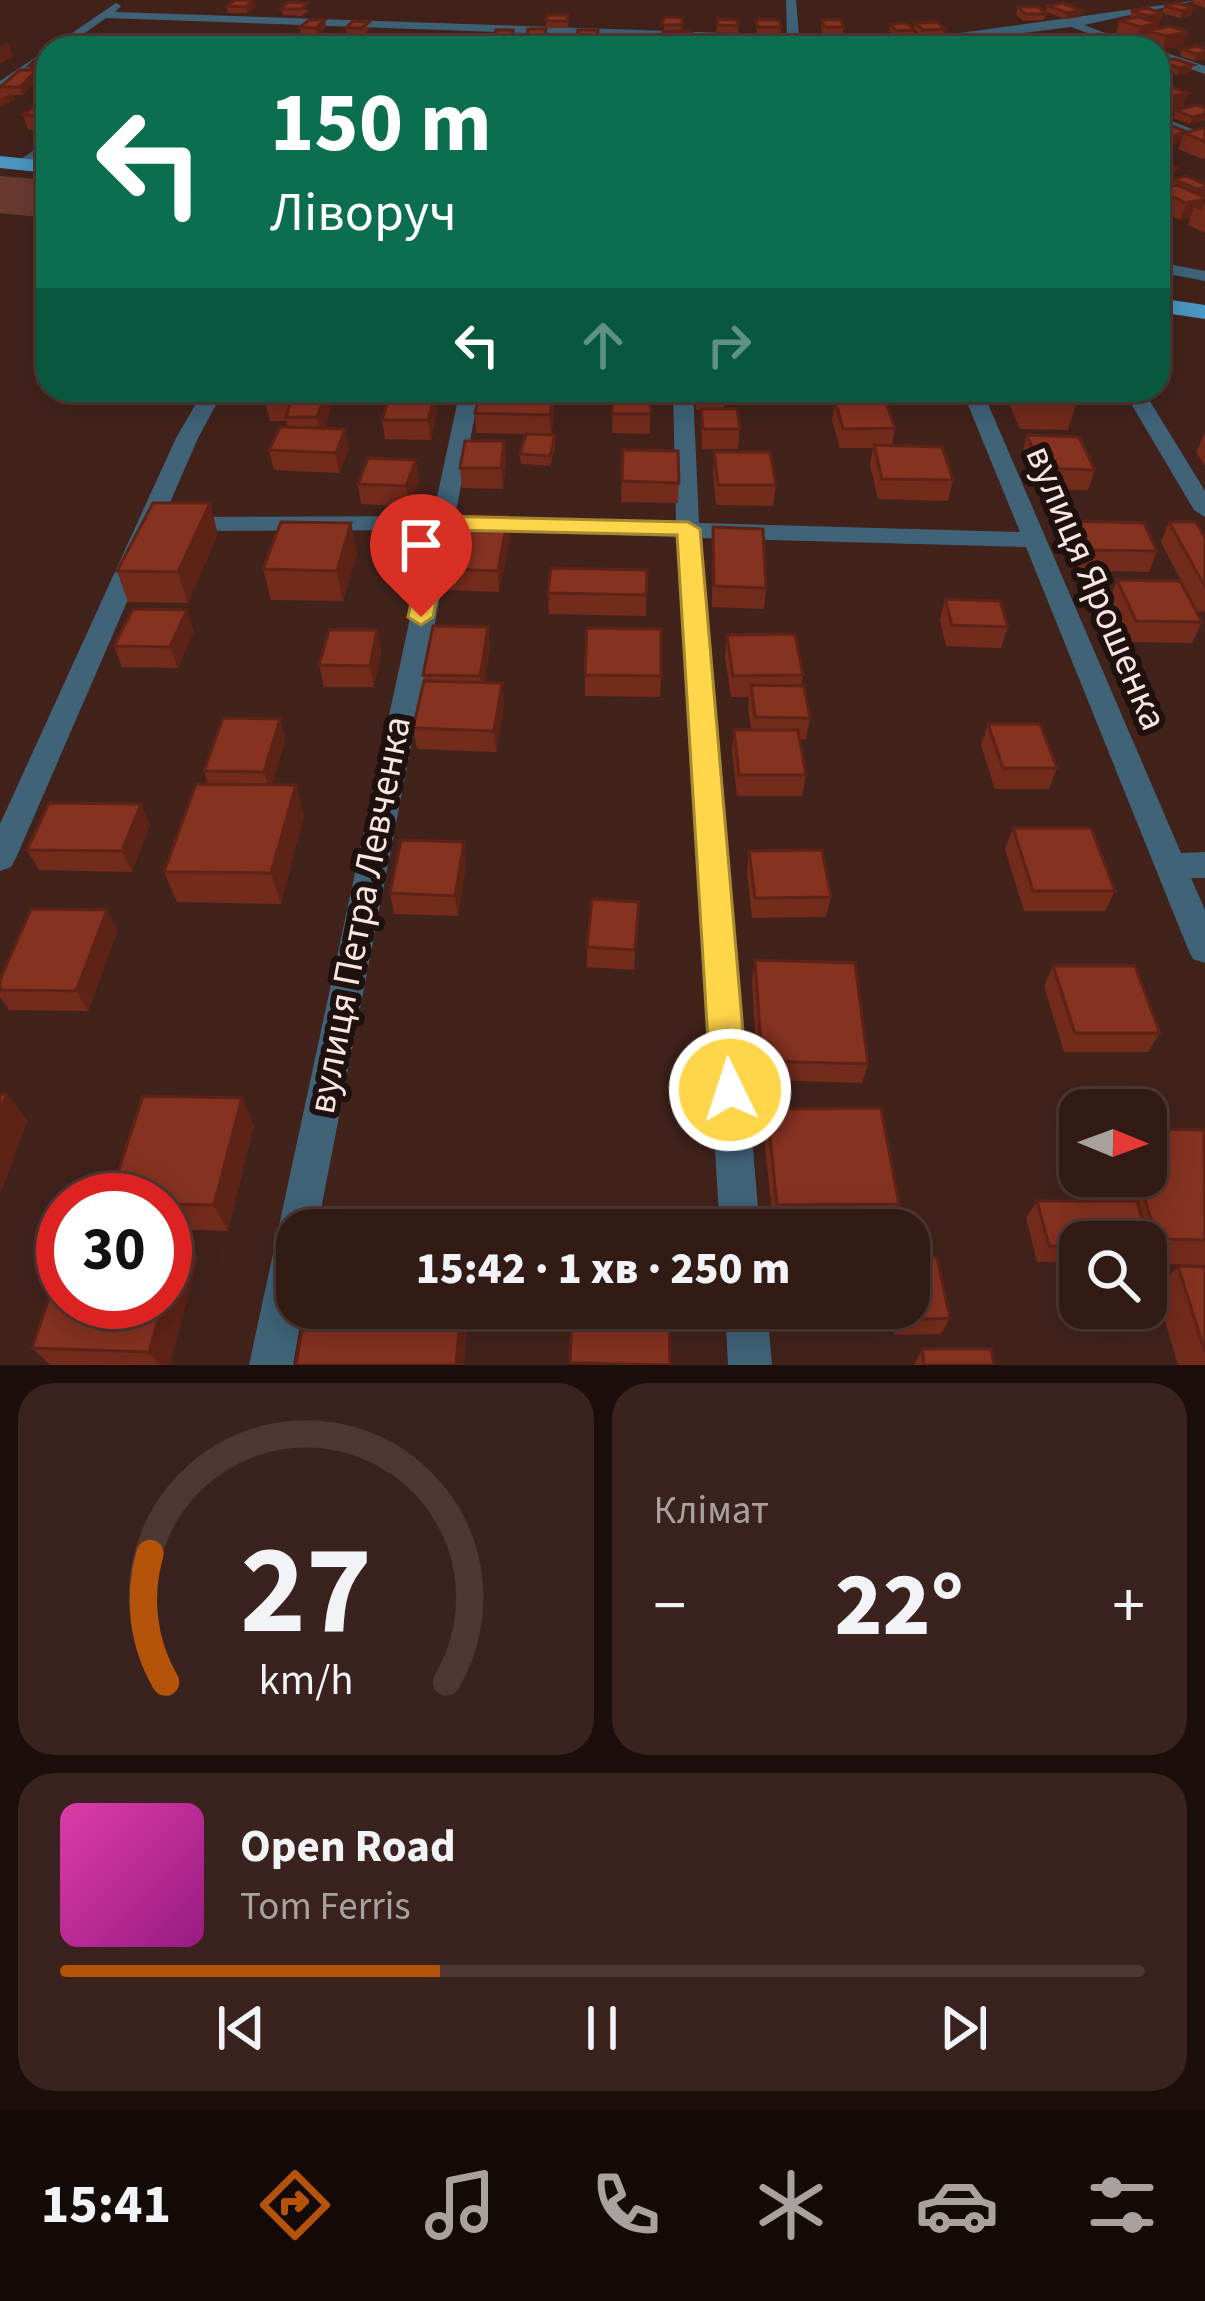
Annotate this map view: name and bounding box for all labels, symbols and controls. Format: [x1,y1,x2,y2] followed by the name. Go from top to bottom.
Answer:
[270,64,492,184] text: 150 m
[72,84,228,240] icon: left
[270,175,457,252] text: Ліворуч
[444,312,510,378] icon: left
[570,312,636,378] icon: ahead
[696,312,762,378] icon: right
[1011,437,1181,739] street label: вулиця Ярошенка
[370,494,472,617] pin
[388,512,454,578] icon: arrive
[294,711,426,1119] street label: вулиця Петра Левченка
[667,1027,793,1153] position arrow
[1059,1089,1167,1197] north arrow
[1059,1089,1167,1329] map controls
[36,1173,192,1329] speed limit sign: 30
[1059,1221,1167,1329] button: search
[416,1237,790,1301] text: 15:42 · 1 хв · 250 m
[654,1483,769,1539] text: Клімат
[240,1503,372,1681] text: 27
[834,1542,964,1670] text: 22°
[654,1559,686,1653] text: −
[1112,1559,1145,1653] text: +
[258,1650,353,1711] text: km/h
[240,1815,456,1879] text: Open Road
[240,1879,411,1935] text: Tom Ferris
[208,1995,274,2061] icon: previous
[569,1995,635,2061] icon: pause
[931,1995,997,2061] icon: next
[253,2163,337,2247] icon: directions
[418,2163,502,2247] icon: music
[584,2163,668,2247] icon: phone
[749,2163,833,2247] icon: climate
[915,2163,999,2247] icon: car
[1080,2163,1164,2247] icon: filters
[41,2167,171,2244] text: 15:41

